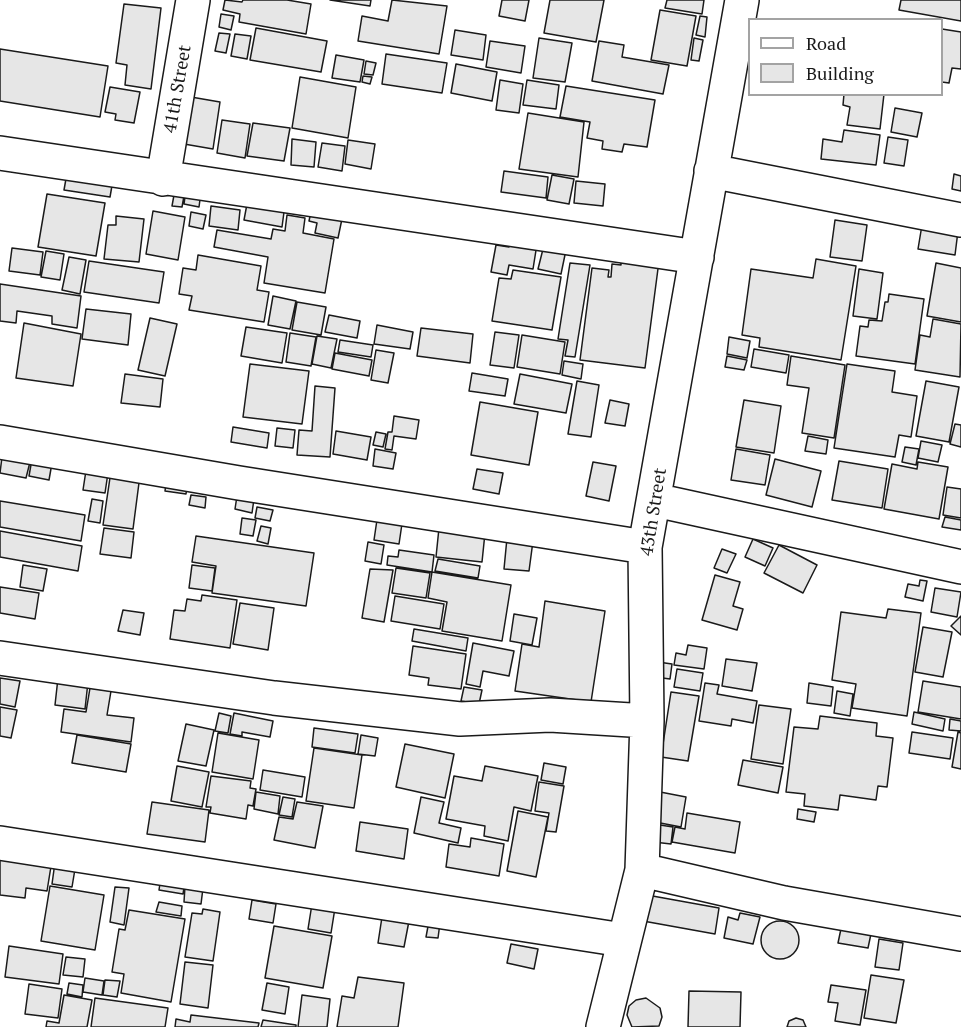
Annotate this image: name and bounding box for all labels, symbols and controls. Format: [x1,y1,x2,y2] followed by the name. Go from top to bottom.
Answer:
[748,18,943,96] legend
[806,31,846,55] text: Road
[160,43,196,135] street label: 41th Street
[806,61,874,85] text: Building
[636,466,672,558] street label: 43th Street

